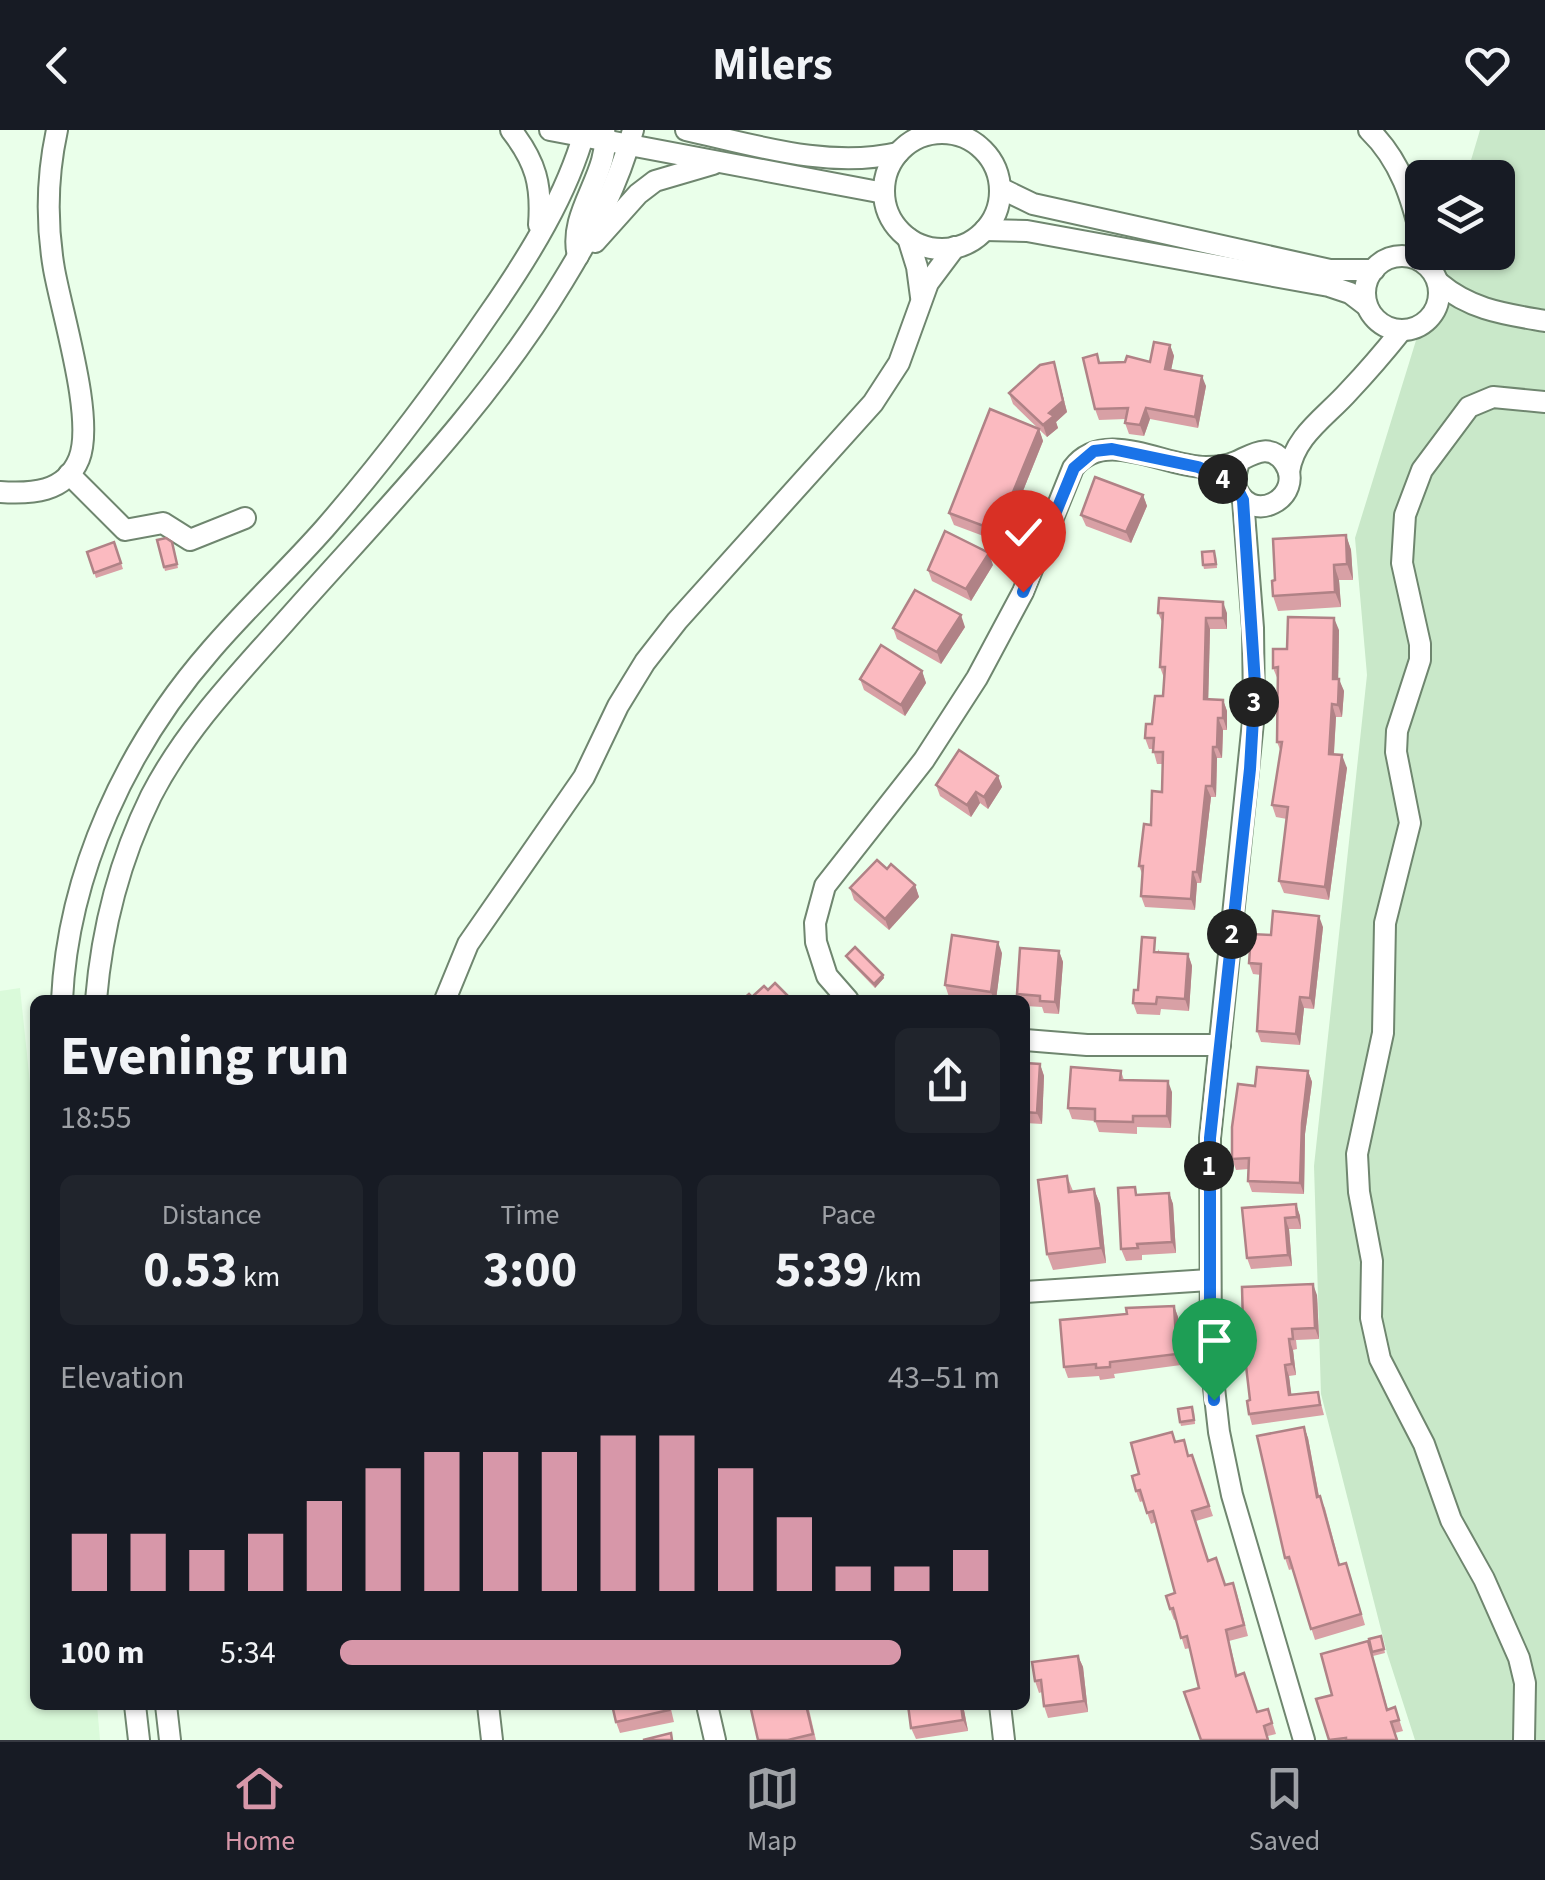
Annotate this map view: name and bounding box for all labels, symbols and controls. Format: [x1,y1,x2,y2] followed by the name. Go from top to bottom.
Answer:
[712,33,833,97] text: Milers
[30,38,85,93] icon: back
[1460,38,1515,93] icon: heart
[1405,160,1515,270] map controls
[1405,160,1515,270] button: layers
[1198,454,1248,504] pin: 4
[1216,459,1230,499] text: 4
[981,490,1066,593] pin
[996,505,1051,560] icon: check
[1229,677,1279,727] pin: 3
[1247,682,1261,722] text: 3
[1207,909,1257,959] pin: 2
[1225,914,1239,954] text: 2
[60,1018,349,1096] text: Evening run
[895,1028,1000,1133] button: share
[60,1095,132,1141] text: 18:55
[1184,1141,1234,1191] pin: 1
[1202,1146,1216,1186] text: 1
[162,1195,261,1235] text: Distance
[500,1195,559,1235] text: Time
[821,1195,876,1235] text: Pace
[143,1235,237,1306] text: 0.53
[483,1235,577,1306] text: 3:00
[775,1235,869,1306] text: 5:39
[237,1257,280,1297] text: km
[869,1257,922,1297] text: /km
[1172,1298,1257,1401] pin
[1187,1313,1242,1368] icon: arrive
[60,1355,185,1401] text: Elevation
[888,1355,1000,1401] text: 43–51 m
[60,1630,145,1676] text: 100 m
[220,1630,276,1676] text: 5:34
[225,1761,295,1861] tab: Home
[745,1761,800,1861] tab: Map
[1249,1761,1320,1861] tab: Saved

